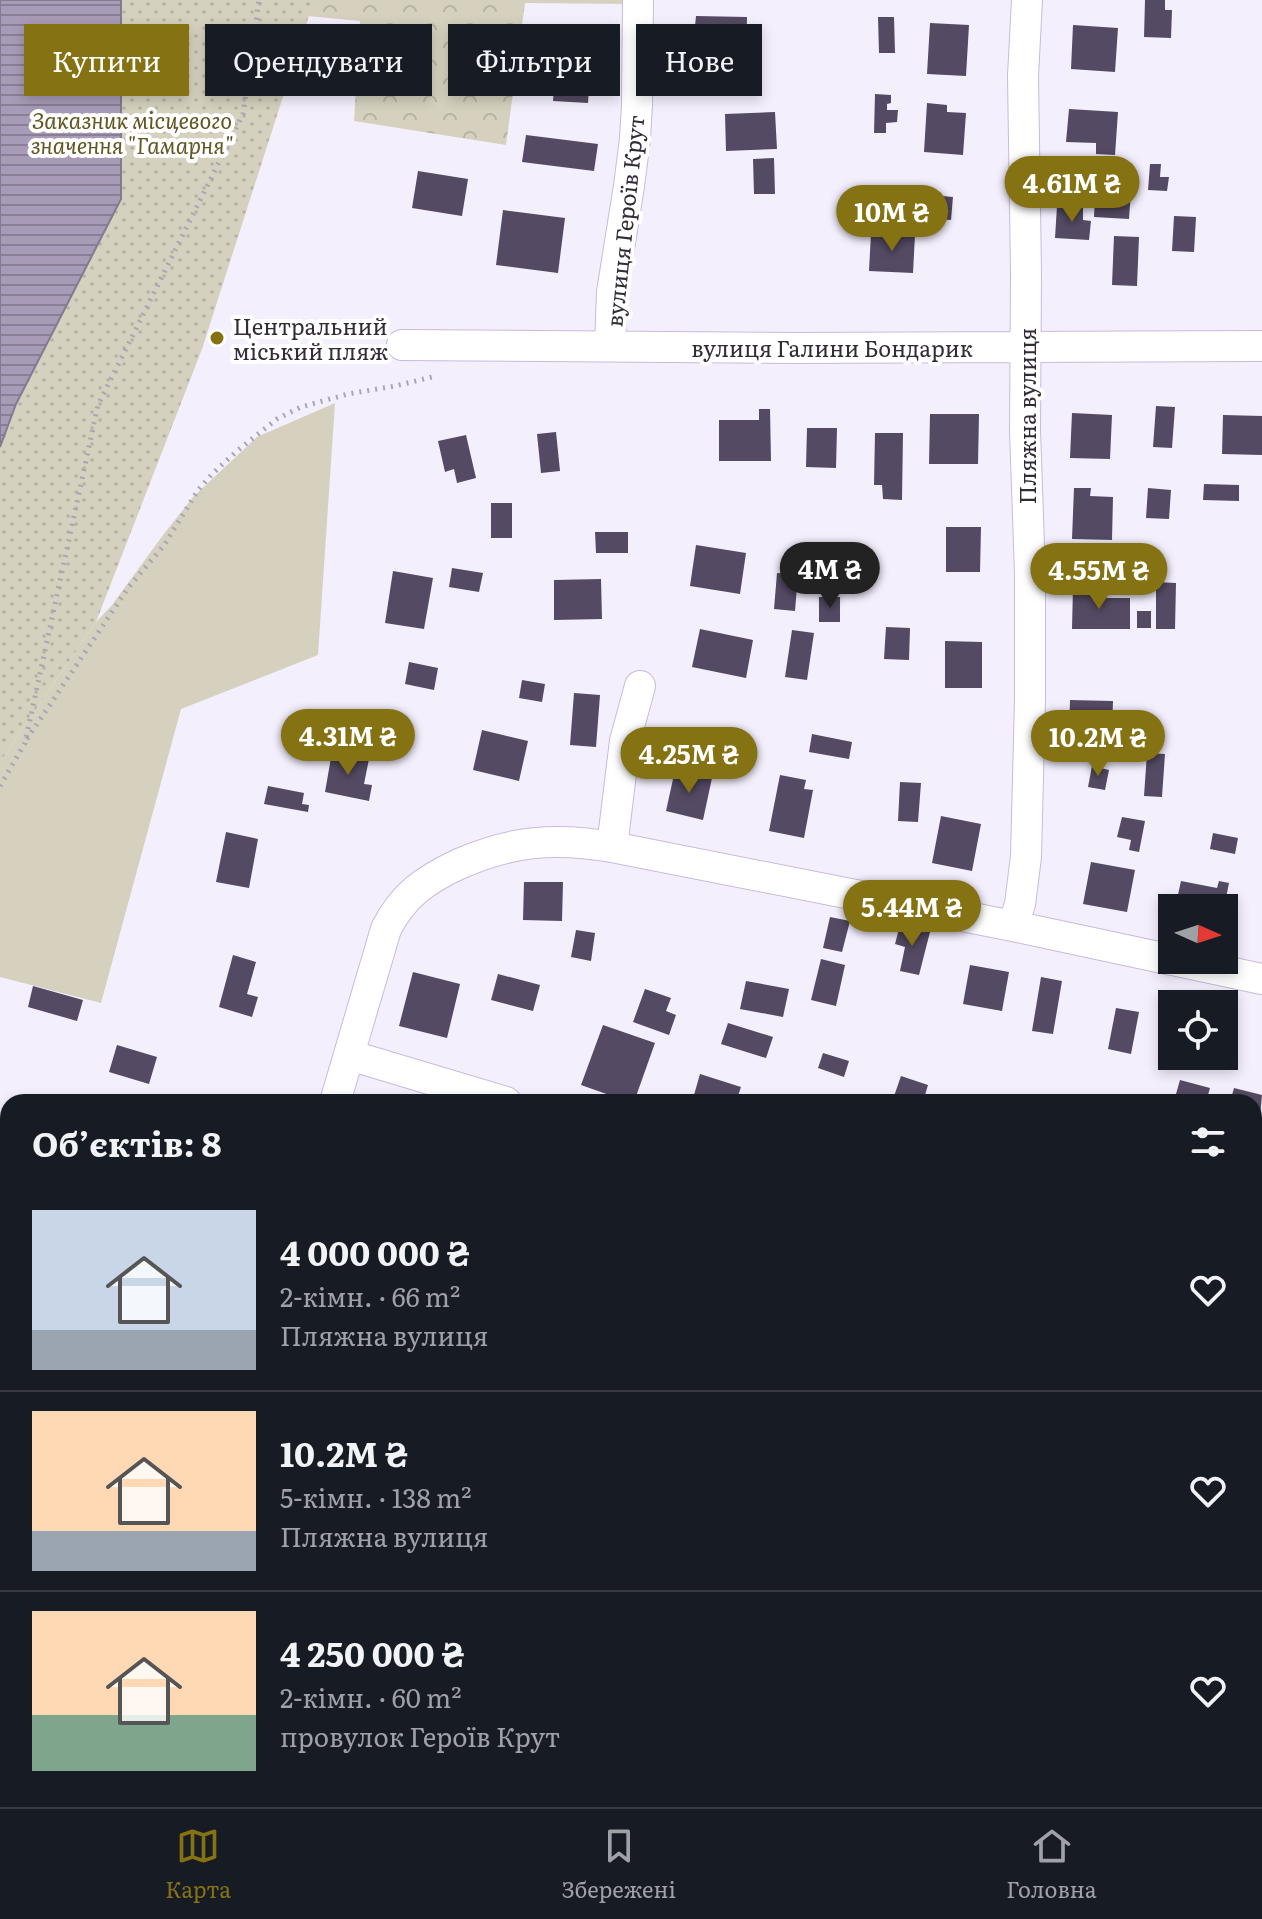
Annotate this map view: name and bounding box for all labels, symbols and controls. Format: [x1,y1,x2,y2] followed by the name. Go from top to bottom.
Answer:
[24,24,189,96] chip: Купити
[205,24,432,96] chip: Орендувати
[448,24,620,96] chip: Фільтри
[636,24,762,96] chip: Нове
[30,103,234,161] park label: Заказник місцевого значення "Гамарня"
[596,113,652,329] street label: вулиця Героїв Крут
[998,156,1146,224] pin: 4.61M ₴
[1023,162,1121,201] text: 4.61M ₴
[836,185,948,253] pin: 10M ₴
[854,191,930,230] text: 10M ₴
[233,309,388,367] place label: Центральний міський пляж
[1010,328,1043,504] street label: Пляжна вулиця
[208,329,226,347] marker: Центральний міський пляж
[691,331,973,364] street label: вулиця Галини Бондарик
[783,542,877,610] pin: 4M ₴
[1025,543,1173,611] pin: 4.55M ₴
[798,548,862,587] text: 4M ₴
[1048,549,1150,588] text: 4.55M ₴
[274,709,422,777] pin: 4.31M ₴
[1024,710,1172,778] pin: 10.2M ₴
[299,715,397,754] text: 4.31M ₴
[1049,716,1147,755] text: 10.2M ₴
[615,727,763,795] pin: 4.25M ₴
[639,733,740,772] text: 4.25M ₴
[838,880,986,948] pin: 5.44M ₴
[861,886,963,925] text: 5.44M ₴
[1158,894,1238,974] north arrow
[1158,894,1238,1070] map controls
[1158,990,1238,1070] button: locate
[32,1117,221,1167] text: Об’єктів: 8
[1186,1120,1230,1164] icon: filters
[280,1226,470,1276] text: 4 000 000 ₴
[96,1242,192,1338] icon: home
[1186,1268,1230,1312] icon: heart
[280,1276,460,1315] text: 2-кімн. · 66 m²
[280,1315,488,1354] text: Пляжна вулиця
[280,1427,408,1477] text: 10.2M ₴
[96,1443,192,1539] icon: home
[1186,1469,1230,1513] icon: heart
[280,1477,472,1516] text: 5-кімн. · 138 m²
[280,1516,488,1555] text: Пляжна вулиця
[280,1627,465,1677] text: 4 250 000 ₴
[96,1643,192,1739] icon: home
[1186,1669,1230,1713] icon: heart
[280,1677,461,1716] text: 2-кімн. · 60 m²
[280,1716,560,1755] text: провулок Героїв Крут
[165,1824,231,1905] tab: Карта
[562,1824,676,1905] tab: Збережені
[1006,1824,1097,1905] tab: Головна

